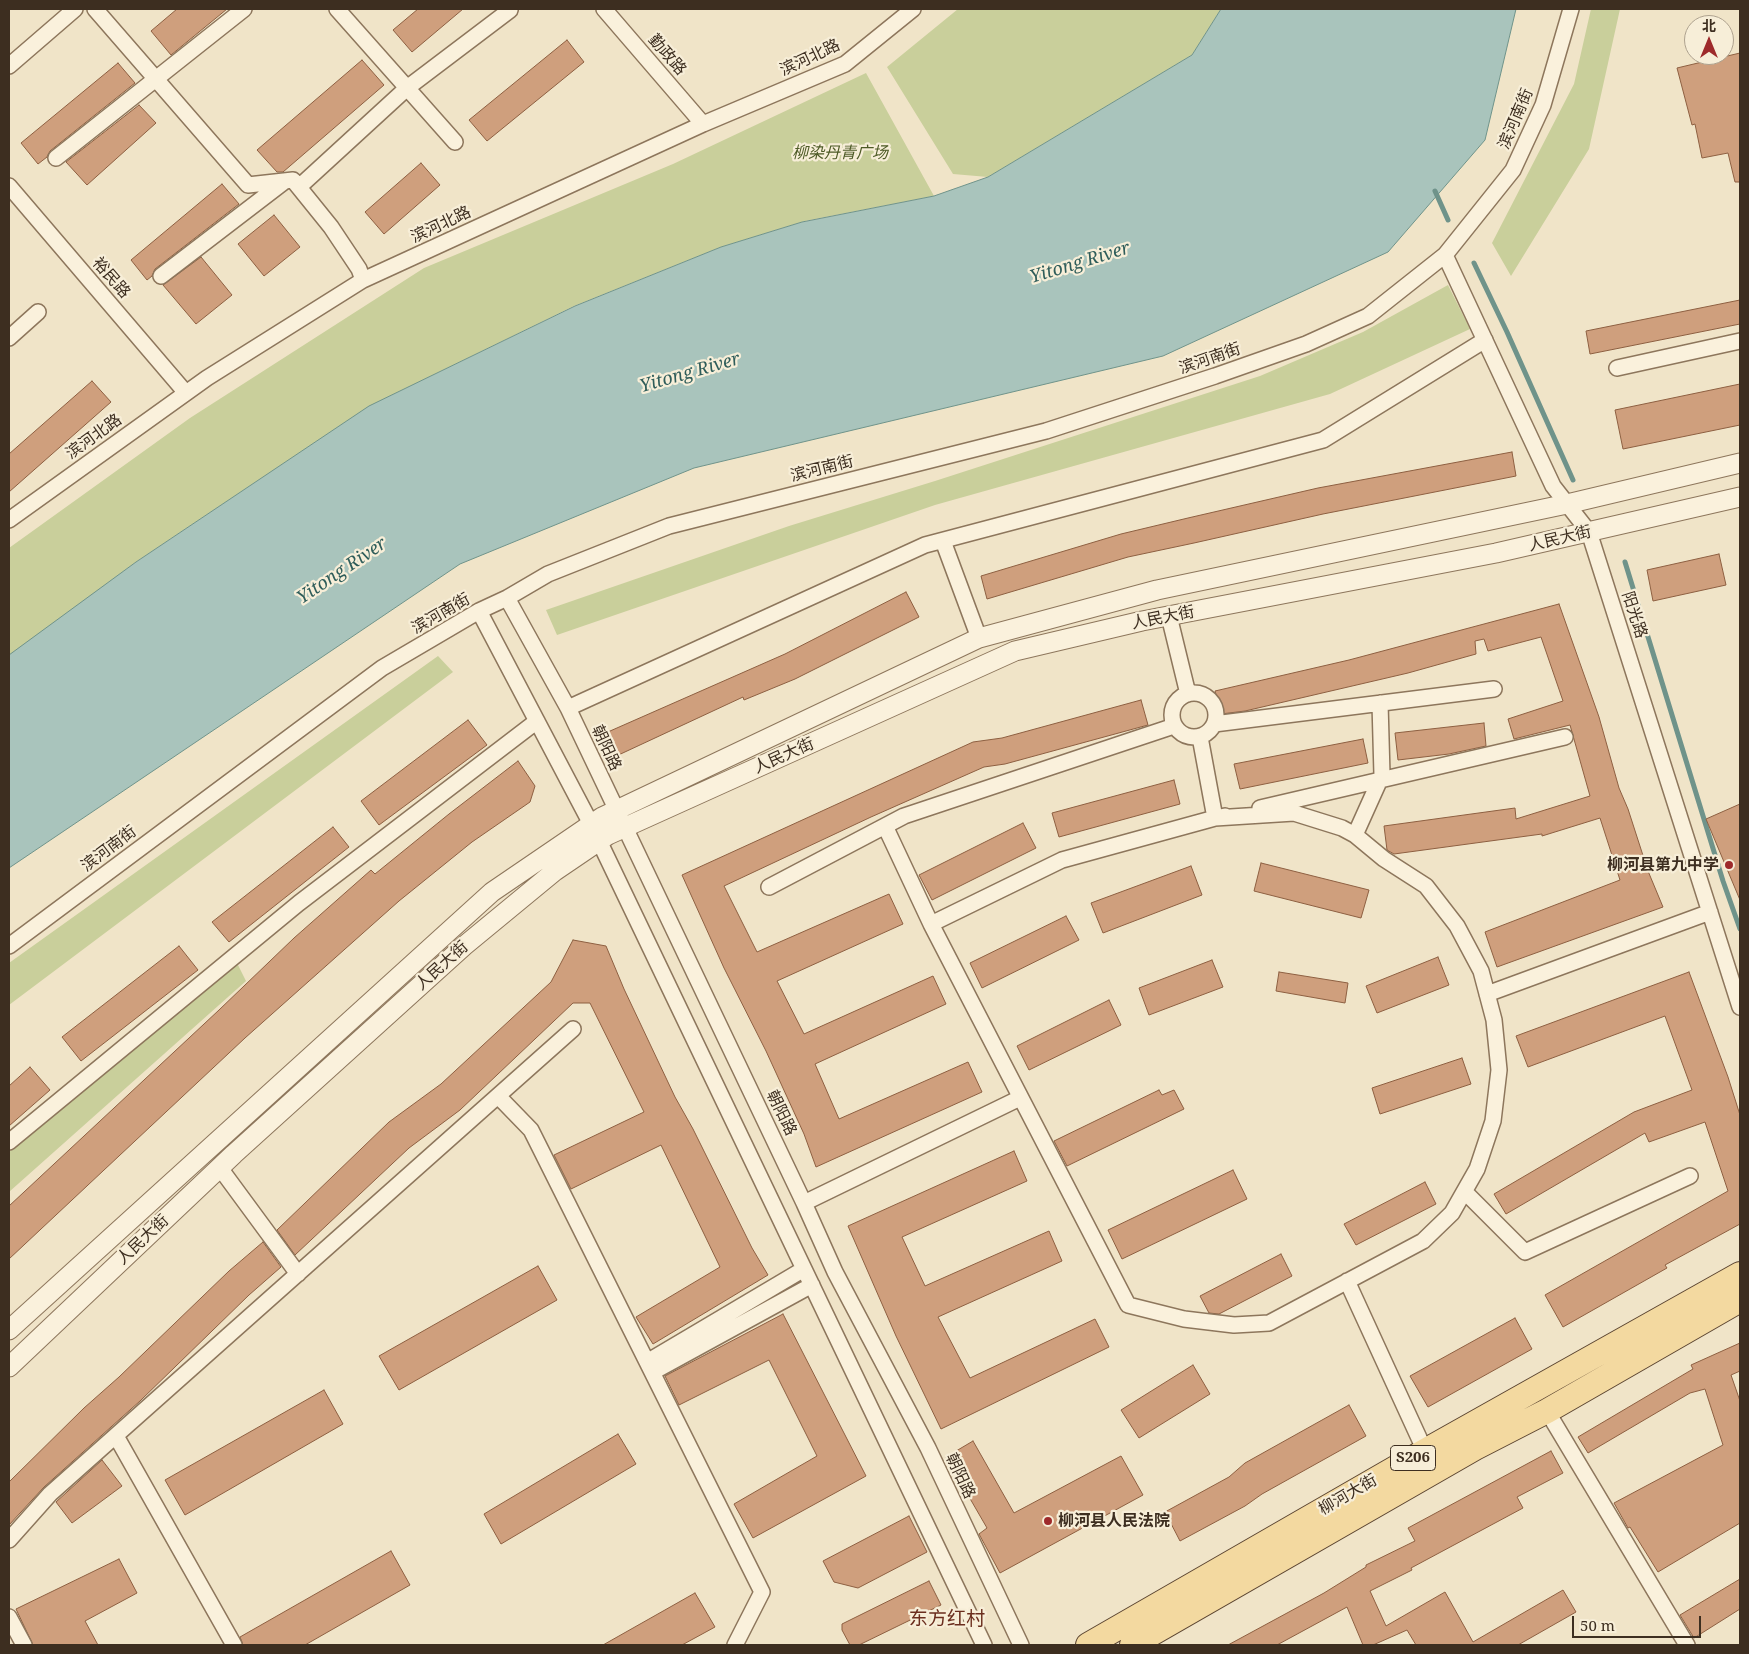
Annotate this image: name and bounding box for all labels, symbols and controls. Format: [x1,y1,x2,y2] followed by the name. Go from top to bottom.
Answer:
[1684,15,1734,65] north arrow
[1702,16,1716,35] text: 北
[644,31,690,79] street label: 勤政路
[777,36,843,80] street label: 滨河北路
[1495,86,1537,152] street label: 滨河南街
[792,143,888,163] park label: 柳染丹青广场
[408,203,474,247] street label: 滨河北路
[1027,238,1133,288] water label: Yitong River
[88,254,134,302] street label: 裕民路
[1177,340,1243,378] street label: 滨河南街
[637,348,743,398] water label: Yitong River
[62,410,126,464] street label: 滨河北路
[789,452,855,486] street label: 滨河南街
[1527,522,1593,556] street label: 人民大街
[293,533,391,609] water label: Yitong River
[1617,589,1651,641] street label: 阳光路
[408,590,474,638] street label: 滨河南街
[1130,602,1196,634] street label: 人民大街
[587,722,625,774] street label: 朝阳路
[751,734,817,778] street label: 人民大街
[78,822,140,876] street label: 滨河南街
[1607,855,1719,875] place label: 柳河县第九中学
[1723,859,1735,871] marker: 柳河县第九中学
[412,937,472,995] street label: 人民大街
[762,1087,800,1139] street label: 朝阳路
[113,1211,173,1269] street label: 人民大街
[1390,1446,1436,1470] road number: S206
[941,1450,979,1502] street label: 朝阳路
[1315,1471,1381,1519] street label: 柳河大街
[1058,1511,1170,1531] place label: 柳河县人民法院
[1042,1515,1054,1527] marker: 柳河县人民法院
[1574,1606,1703,1638] scale bar
[909,1609,985,1631] district label: 东方红村
[1580,1615,1615,1635] text: 50 m

